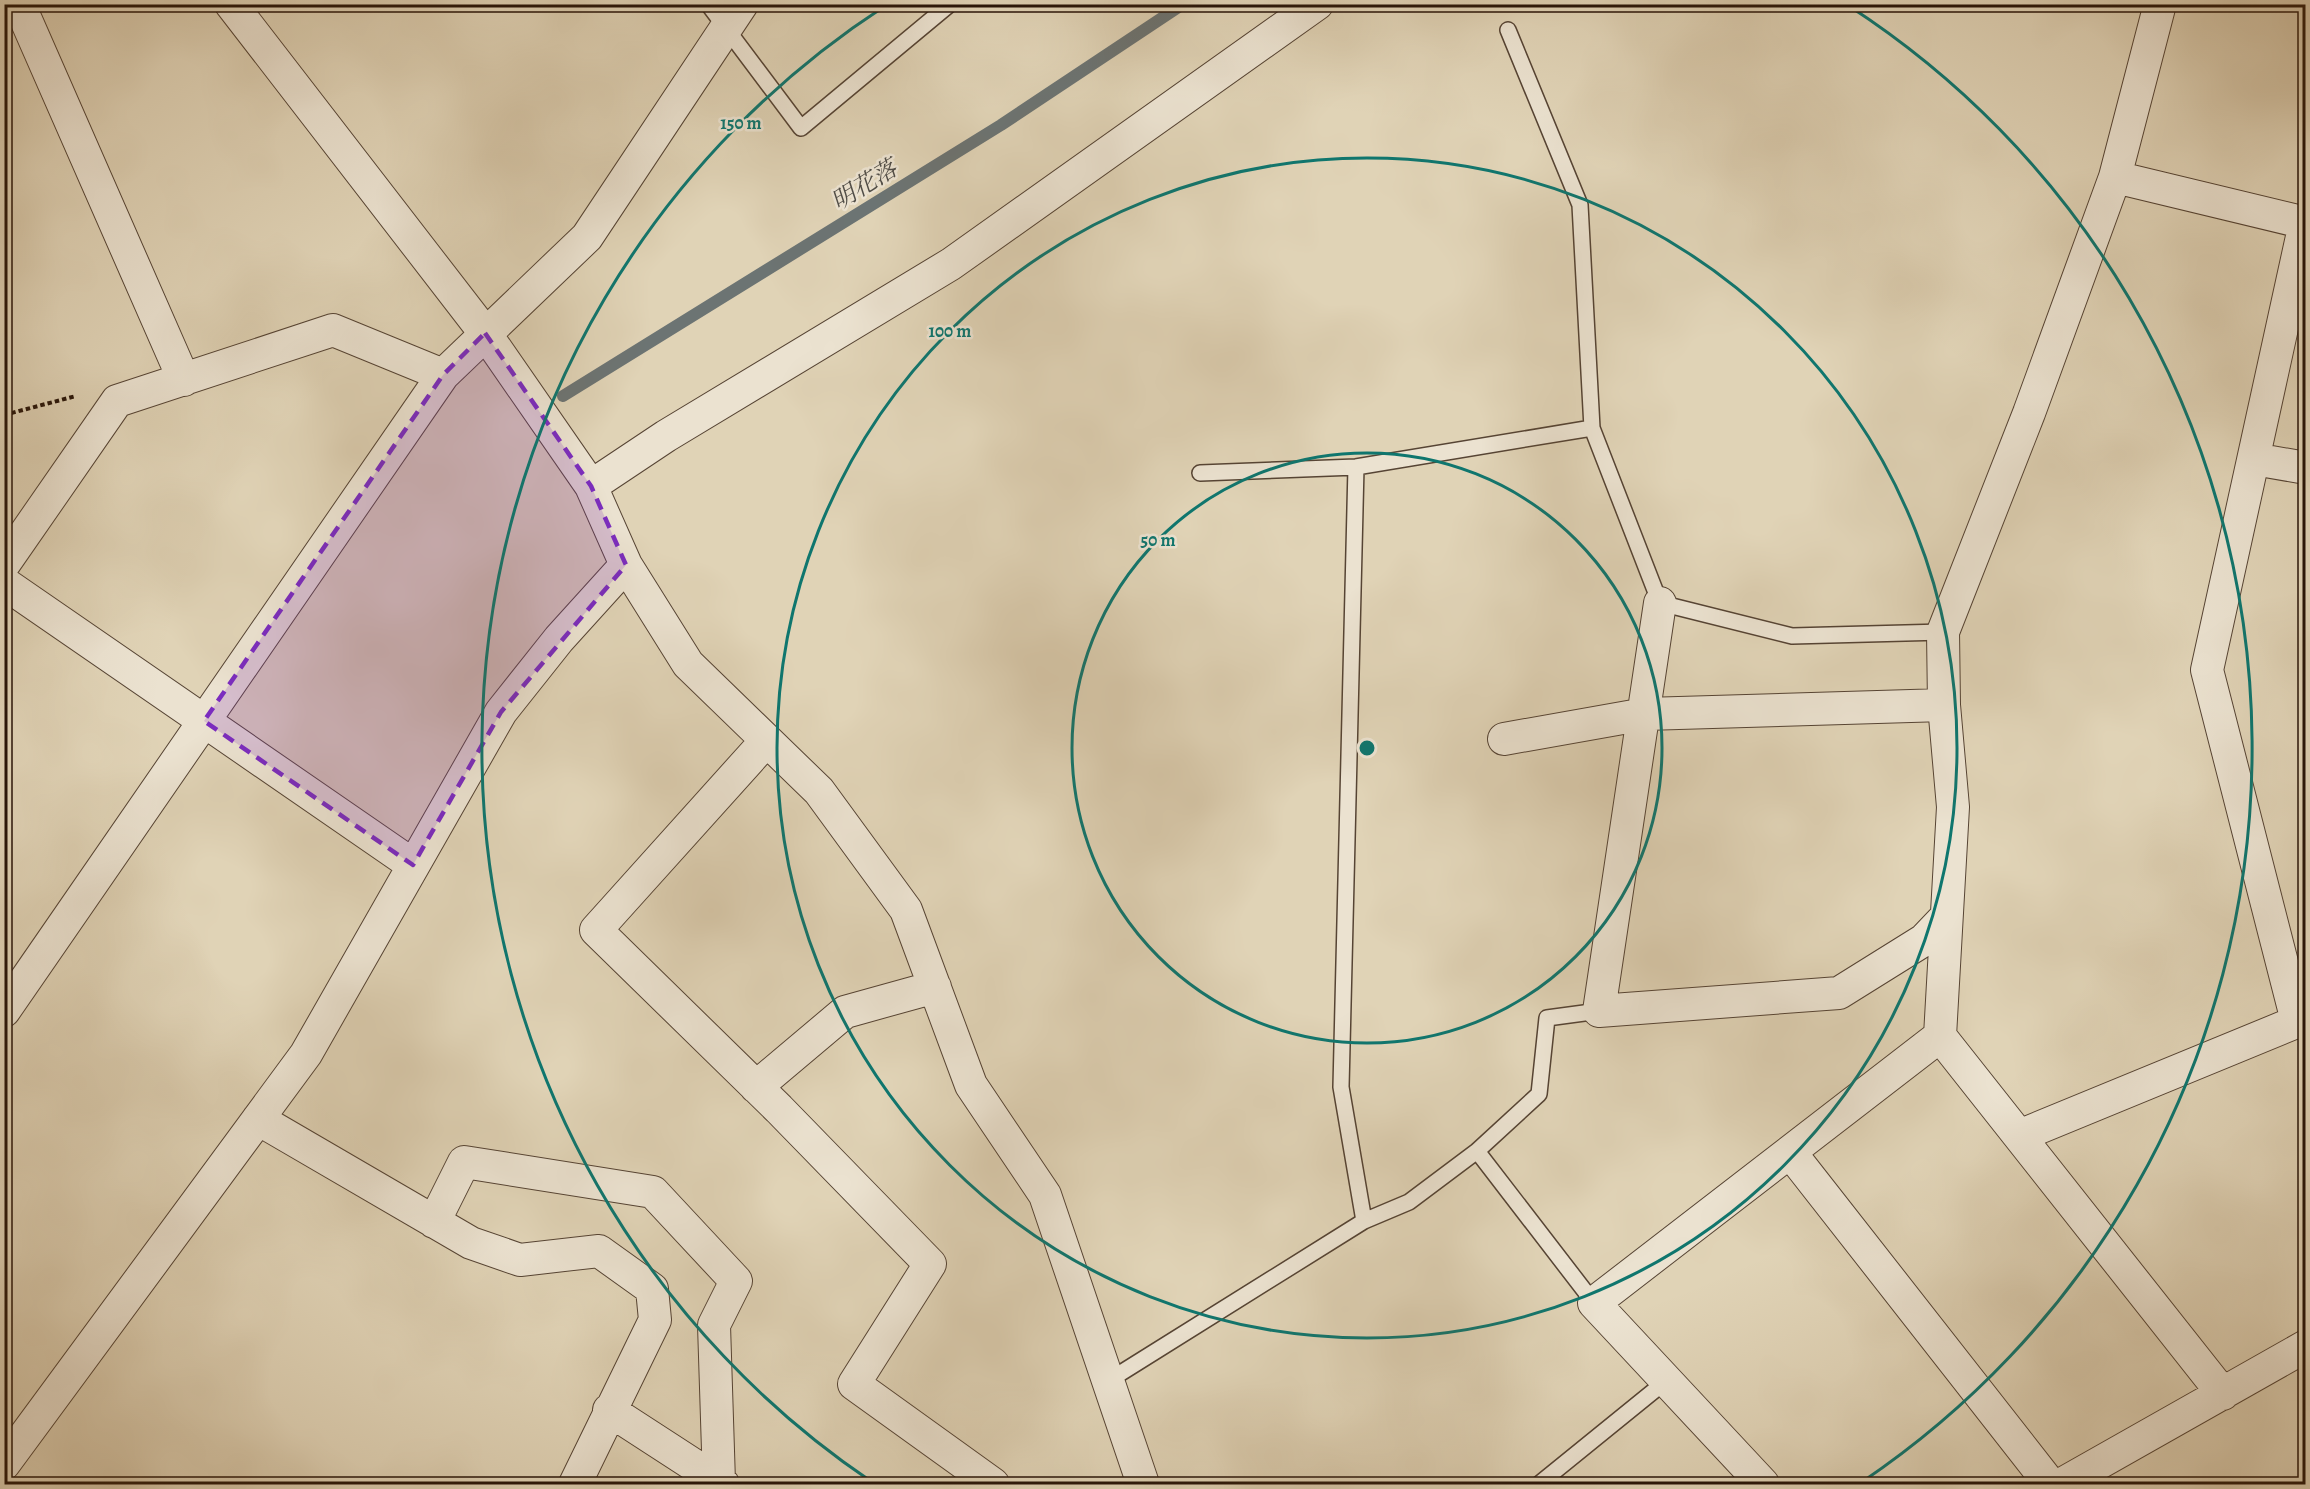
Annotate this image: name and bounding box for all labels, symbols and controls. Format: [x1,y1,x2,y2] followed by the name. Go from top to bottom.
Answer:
[720,111,762,135] text: 150 m
[825,150,906,218] water label: 明花落
[929,319,971,343] text: 100 m
[1141,528,1175,552] text: 50 m
[1357,738,1377,758] centre of rings

